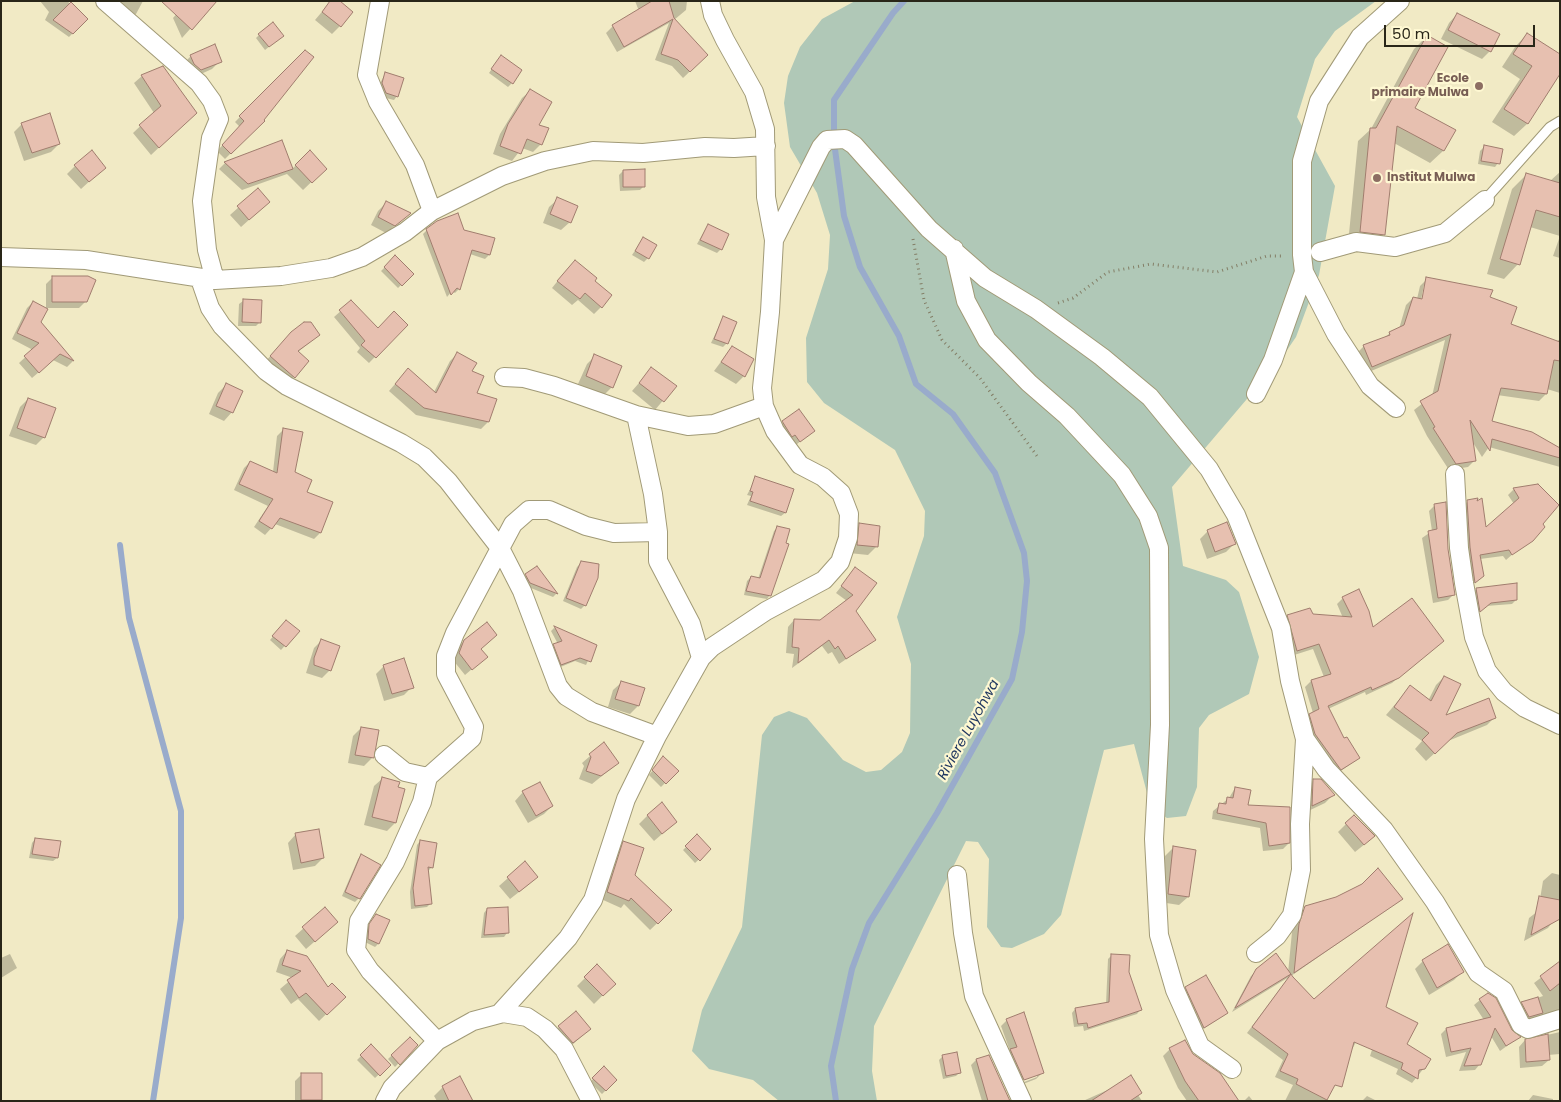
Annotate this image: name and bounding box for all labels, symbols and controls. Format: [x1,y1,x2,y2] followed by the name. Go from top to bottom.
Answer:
[1386,15,1537,47] scale bar
[1392,23,1430,44] text: 50 m
[1372,72,1469,100] place label: Ecole primaire Mulwa
[1473,80,1485,92] marker: Ecole primaire Mulwa
[1387,171,1475,185] place label: Institut Mulwa
[1371,172,1383,184] marker: Institut Mulwa
[935,677,1003,783] water label: Riviere Luyohwa

